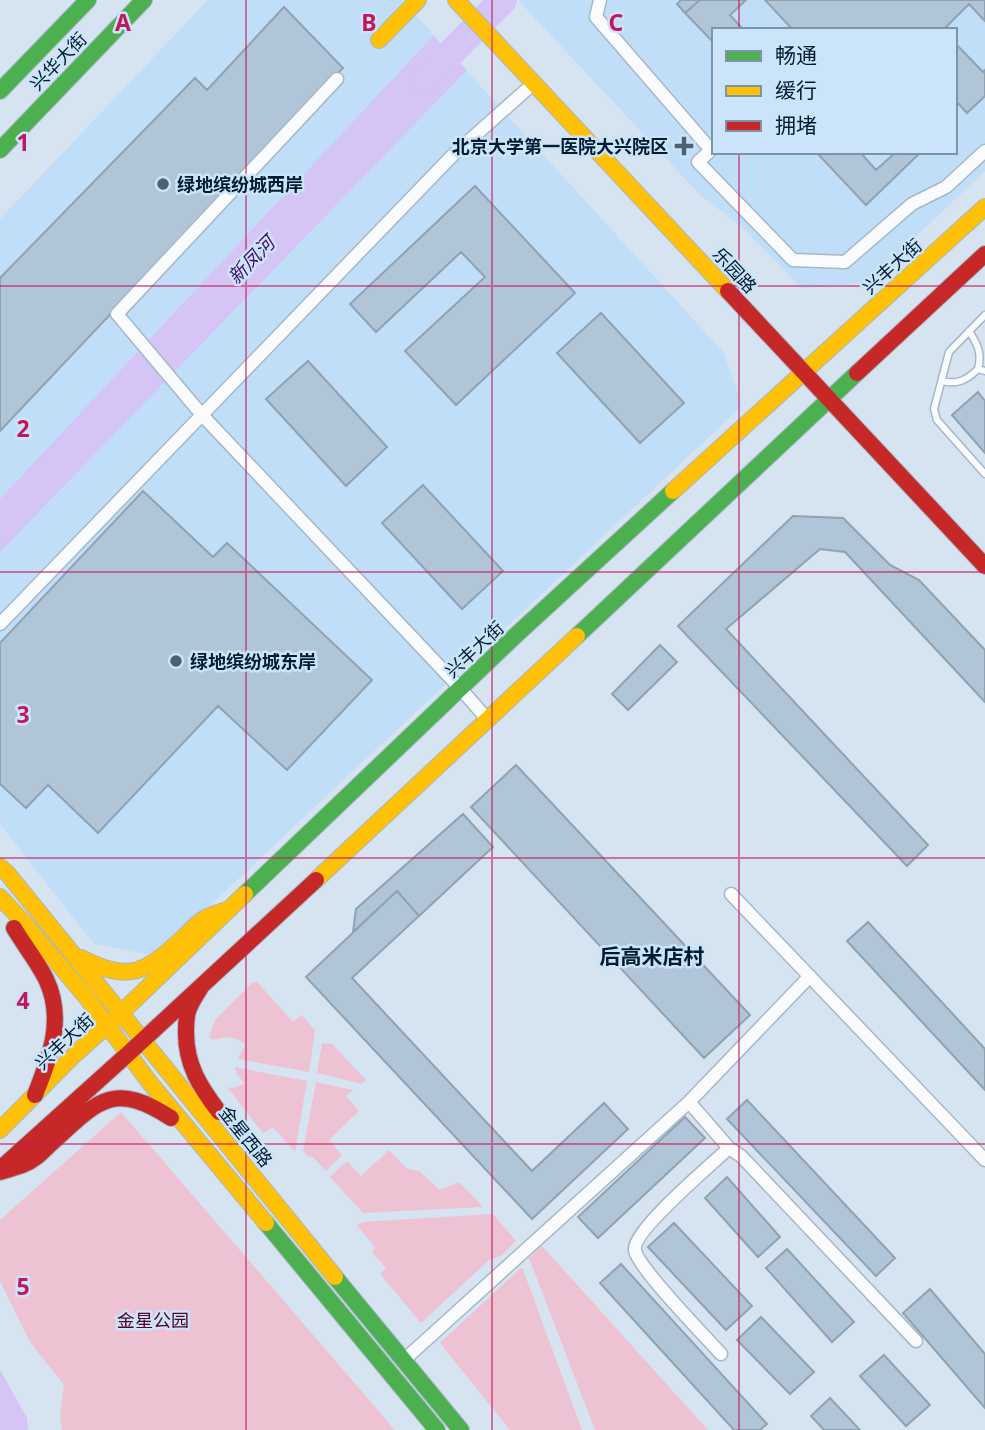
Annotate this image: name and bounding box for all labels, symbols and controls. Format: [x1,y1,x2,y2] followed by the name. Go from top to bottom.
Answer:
[115,6,131,38] text: A
[361,6,377,38] text: B
[609,6,624,38] text: C
[24,27,92,95] street label: 兴华大街
[712,28,957,154] legend
[775,41,817,69] text: 畅通
[775,76,817,104] text: 缓行
[775,111,817,139] text: 拥堵
[16,126,30,158] text: 1
[452,134,668,158] place label: 北京大学第一医院大兴院区
[674,136,694,156] marker: 北京大学第一医院大兴院区
[177,172,303,196] place label: 绿地缤纷城西岸
[155,176,171,192] marker: 绿地缤纷城西岸
[222,228,283,290] water label: 新凤河
[857,233,927,299] street label: 兴丰大街
[708,242,762,298] street label: 乐园路
[16,412,30,444] text: 2
[439,616,509,682] street label: 兴丰大街
[190,649,316,673] place label: 绿地缤纷城东岸
[168,653,184,669] marker: 绿地缤纷城东岸
[16,698,30,730] text: 3
[600,942,705,970] district label: 后高米店村
[16,984,30,1016] text: 4
[29,1008,99,1074] street label: 兴丰大街
[214,1100,278,1172] street label: 金星西路
[16,1270,30,1302] text: 5
[117,1308,189,1332] park label: 金星公园

